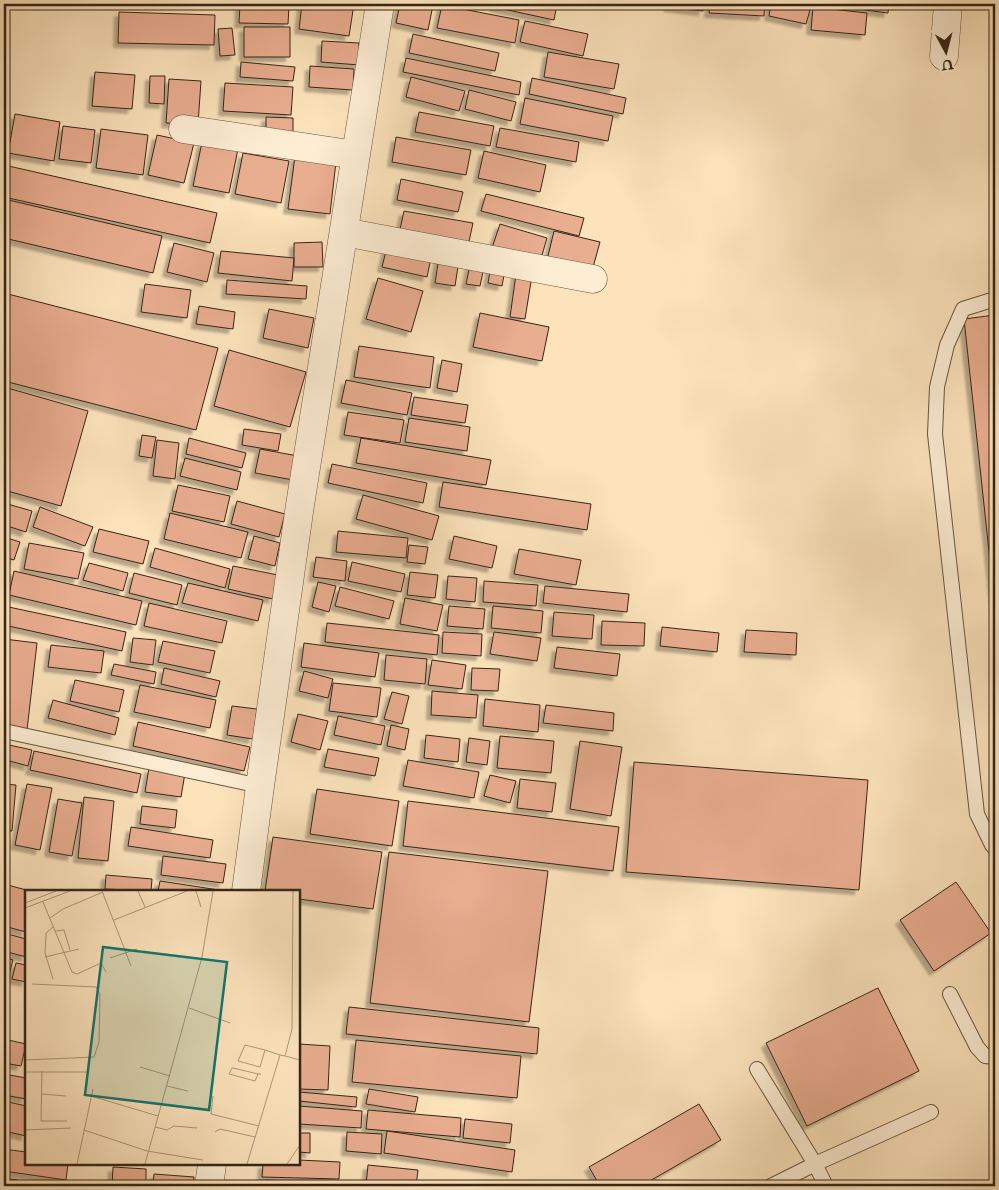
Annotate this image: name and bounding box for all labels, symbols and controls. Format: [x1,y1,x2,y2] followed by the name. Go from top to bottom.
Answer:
[922,28,972,78] north arrow
[939,54,955,74] text: U
[25,890,300,1165] inset map

